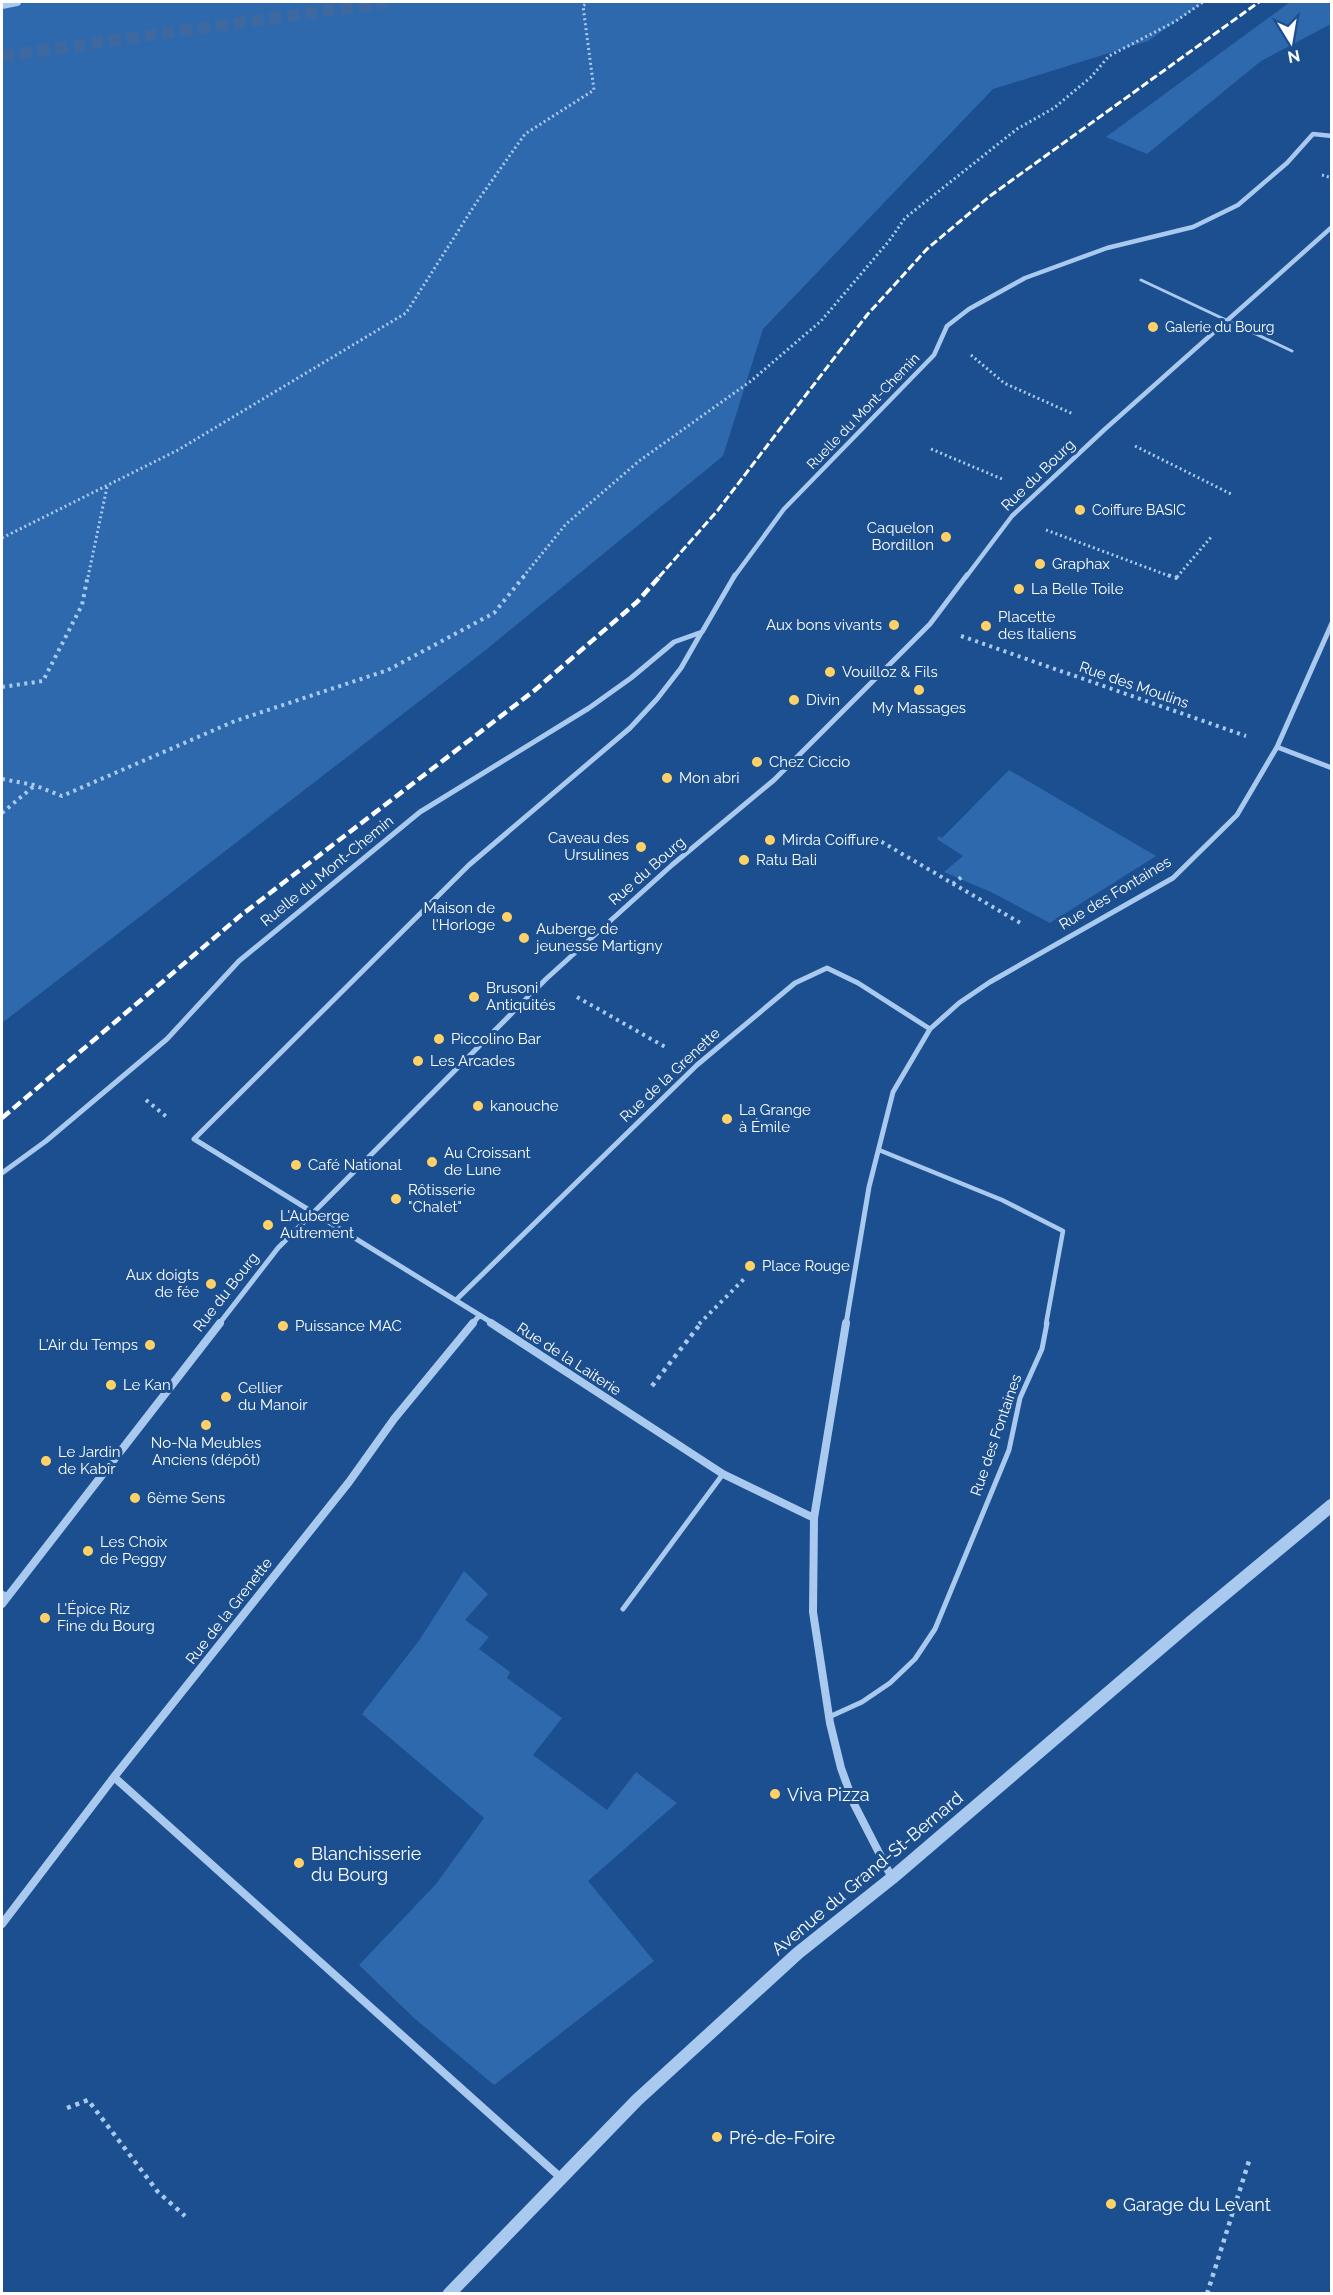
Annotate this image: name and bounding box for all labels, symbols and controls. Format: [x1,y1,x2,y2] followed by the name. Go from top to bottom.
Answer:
[1261,12,1321,72] north arrow
[1286,46,1302,67] text: N
[1165,319,1274,335] place label: Galerie du Bourg
[1146,320,1160,334] marker: Galerie du Bourg
[803,350,923,472] street label: Ruelle du Mont-Chemin
[997,435,1079,515] street label: Rue du Bourg
[1092,502,1186,518] place label: Coiffure BASIC
[1073,503,1087,517] marker: Coiffure BASIC
[867,519,934,554] place label: Caquelon Bordillon
[939,530,953,544] marker: Caquelon Bordillon
[1052,555,1110,573] place label: Graphax
[1033,557,1047,571] marker: Graphax
[1031,580,1124,598] place label: La Belle Toile
[1012,582,1026,596] marker: La Belle Toile
[998,608,1076,643] place label: Placette des Italiens
[766,616,882,634] place label: Aux bons vivants
[887,618,901,632] marker: Aux bons vivants
[979,619,993,633] marker: Placette des Italiens
[1077,658,1191,712] street label: Rue des Moulins
[842,663,938,681] place label: Vouilloz & Fils
[823,665,837,679] marker: Vouilloz & Fils
[912,683,926,697] marker: My Massages
[806,691,840,709] place label: Divin
[787,693,801,707] marker: Divin
[872,699,966,717] place label: My Massages
[769,753,850,771] place label: Chez Ciccio
[750,755,764,769] marker: Chez Ciccio
[679,769,740,787] place label: Mon abri
[660,771,674,785] marker: Mon abri
[257,812,397,930] street label: Ruelle du Mont-Chemin
[548,829,629,864] place label: Caveau des Ursulines
[782,831,879,849] place label: Mirda Coiffure
[605,833,689,909] street label: Rue du Bourg
[763,833,777,847] marker: Mirda Coiffure
[634,840,648,854] marker: Caveau des Ursulines
[756,851,817,869] place label: Ratu Bali
[1056,852,1174,934] street label: Rue des Fontaines
[737,853,751,867] marker: Ratu Bali
[424,899,495,934] place label: Maison de l'Horloge
[500,910,514,924] marker: Maison de l'Horloge
[534,920,663,955] place label: Auberge de jeunesse Martigny
[517,931,531,945] marker: Auberge de jeunesse Martigny
[486,979,555,1014] place label: Brusoni Antiquités
[467,990,481,1004] marker: Brusoni Antiquités
[616,1024,724,1126] street label: Rue de la Grenette
[451,1030,542,1048] place label: Piccolino Bar
[432,1032,446,1046] marker: Piccolino Bar
[430,1052,515,1070] place label: Les Arcades
[411,1054,425,1068] marker: Les Arcades
[490,1097,559,1115] place label: kanouche
[471,1099,485,1113] marker: kanouche
[739,1101,811,1136] place label: La Grange à Émile
[720,1112,734,1126] marker: La Grange à Émile
[444,1144,531,1179] place label: Au Croissant de Lune
[425,1155,439,1169] marker: Au Croissant de Lune
[308,1156,403,1174] place label: Café National
[289,1158,303,1172] marker: Café National
[408,1181,475,1216] place label: Rôtisserie "Chalet"
[389,1192,403,1206] marker: Rôtisserie "Chalet"
[280,1207,354,1242] place label: L'Auberge Autrement
[261,1218,275,1232] marker: L'Auberge Autrement
[190,1249,262,1335] street label: Rue du Bourg
[762,1257,850,1275] place label: Place Rouge
[743,1259,757,1273] marker: Place Rouge
[126,1266,199,1301] place label: Aux doigts de fée
[204,1277,218,1291] marker: Aux doigts de fée
[295,1317,402,1335] place label: Puissance MAC
[276,1319,290,1333] marker: Puissance MAC
[514,1319,625,1399] street label: Rue de la Laiterie
[38,1336,138,1354] place label: L'Air du Temps
[143,1338,157,1352] marker: L'Air du Temps
[967,1372,1025,1498] street label: Rue des Fontaines
[123,1376,171,1394] place label: Le Kan
[104,1378,118,1392] marker: Le Kan
[238,1379,308,1414] place label: Cellier du Manoir
[219,1390,233,1404] marker: Cellier du Manoir
[199,1418,213,1432] marker: No-Na Meubles Anciens (dépôt)
[151,1434,261,1469] place label: No-Na Meubles Anciens (dépôt)
[58,1443,120,1478] place label: Le Jardin de Kabîr
[39,1454,53,1468] marker: Le Jardin de Kabîr
[147,1489,225,1507] place label: 6ème Sens
[128,1491,142,1505] marker: 6ème Sens
[100,1533,168,1568] place label: Les Choix de Peggy
[81,1544,95,1558] marker: Les Choix de Peggy
[182,1554,276,1668] street label: Rue de la Grenette
[57,1600,155,1635] place label: L'Épice Riz Fine du Bourg
[38,1611,52,1625] marker: L'Épice Riz Fine du Bourg
[787,1784,870,1805] place label: Viva Pizza
[767,1787,967,1959] street label: Avenue du Grand-St-Bernard
[768,1787,782,1801] marker: Viva Pizza
[311,1843,422,1885] place label: Blanchisserie du Bourg
[292,1856,306,1870] marker: Blanchisserie du Bourg
[729,2127,835,2148] place label: Pré-de-Foire
[710,2130,724,2144] marker: Pré-de-Foire
[1123,2194,1271,2215] place label: Garage du Levant
[1104,2197,1118,2211] marker: Garage du Levant

